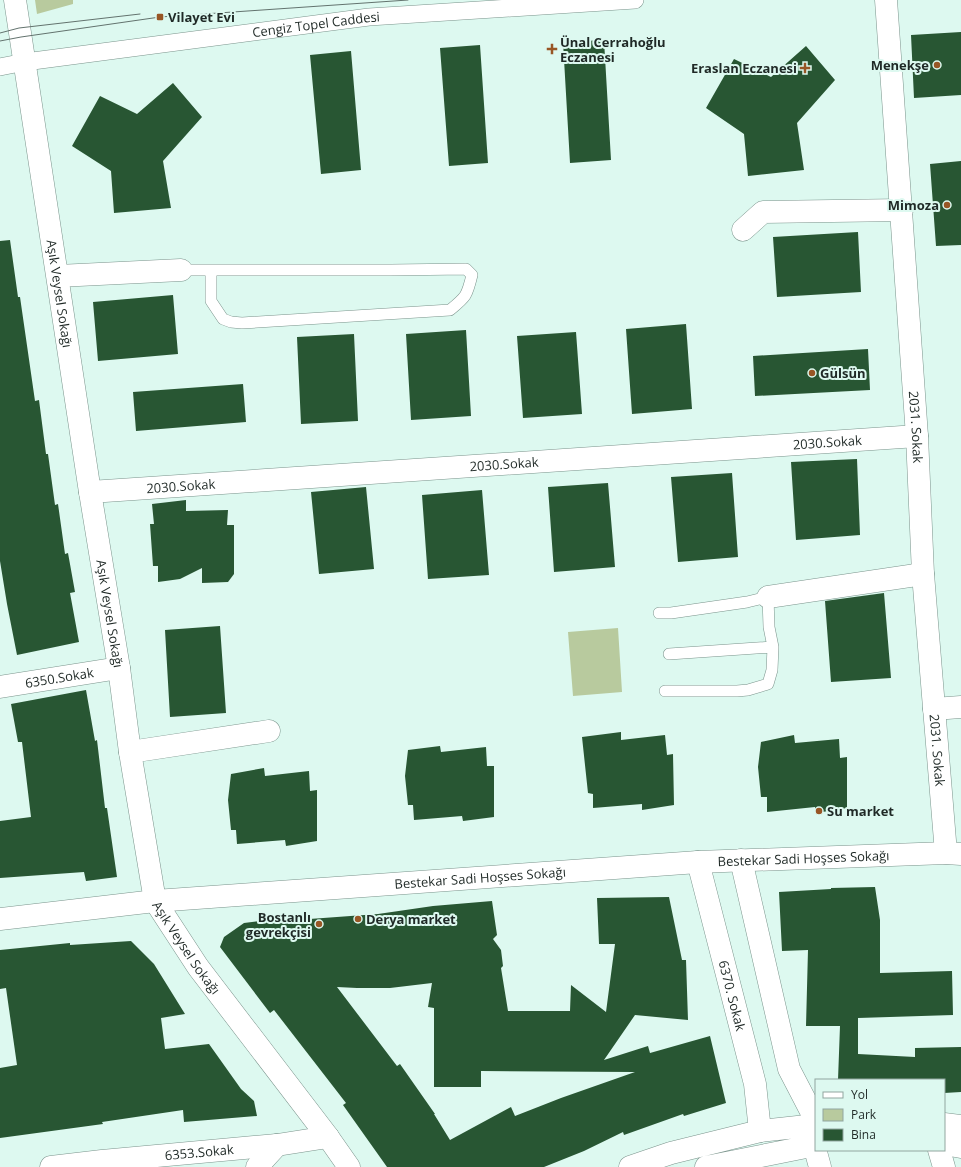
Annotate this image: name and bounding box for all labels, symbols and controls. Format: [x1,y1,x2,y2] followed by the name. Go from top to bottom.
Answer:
[251,7,380,41] street label: Cengiz Topel Caddesi
[168,8,235,26] place label: Vilayet Evi
[155,12,165,22] marker: Vilayet Evi
[560,33,666,66] place label: Ünal Cerrahoğlu Eczanesi
[547,44,557,54] marker: Ünal Cerrahoğlu Eczanesi
[871,56,929,74] place label: Menekşe
[691,59,797,77] place label: Eraslan Eczanesi
[932,60,942,70] marker: Menekşe
[800,63,810,73] marker: Eraslan Eczanesi
[888,196,939,214] place label: Mimoza
[942,200,952,210] marker: Mimoza
[43,238,77,349] street label: Aşık Veysel Sokağı
[820,364,865,382] place label: Gülsün
[807,368,817,378] marker: Gülsün
[905,390,927,464] street label: 2031. Sokak
[792,431,863,453] street label: 2030.Sokak
[469,453,539,475] street label: 2030.Sokak
[146,475,216,497] street label: 2030.Sokak
[92,558,128,669] street label: Aşık Veysel Sokağı
[24,663,95,692] street label: 6350.Sokak
[926,713,949,787] street label: 2031. Sokak
[827,802,894,820] place label: Su market
[814,806,824,816] marker: Su market
[717,846,890,870] street label: Bestekar Sadi Hoşses Sokağı
[394,863,566,893] street label: Bestekar Sadi Hoşses Sokağı
[148,897,225,998] street label: Aşık Veysel Sokağı
[246,908,311,941] place label: Bostanlı gevrekçisi
[366,910,456,928] place label: Derya market
[353,914,363,924] marker: Derya market
[314,919,324,929] marker: Bostanlı gevrekçisi
[715,958,750,1033] street label: 6370. Sokak
[815,1079,945,1151] legend
[851,1086,868,1103] text: Yol
[851,1106,877,1123] text: Park
[851,1126,876,1143] text: Bina
[164,1140,235,1164] street label: 6353.Sokak

